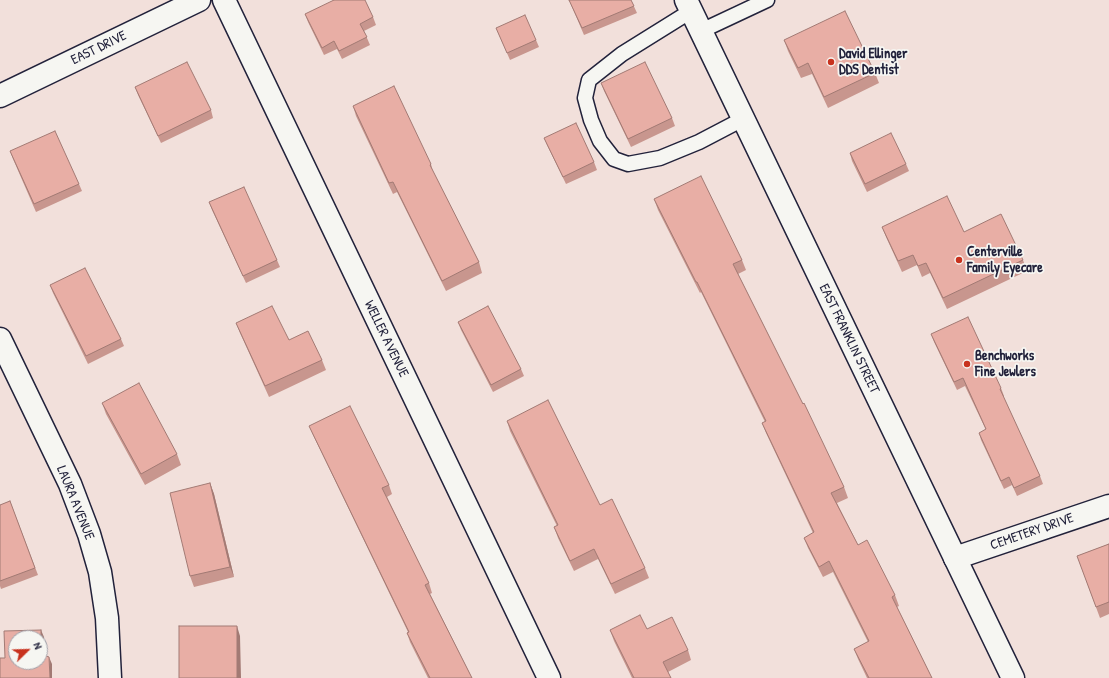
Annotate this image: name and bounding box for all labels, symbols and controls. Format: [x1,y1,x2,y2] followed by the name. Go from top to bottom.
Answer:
[69,27,129,69] street label: EAST DRIVE
[839,46,907,78] place label: David Ellinger DDS Dentist
[826,57,836,67] marker: David Ellinger DDS Dentist
[967,244,1043,276] place label: Centerville Family Eyecare
[954,255,964,265] marker: Centerville Family Eyecare
[815,281,883,397] street label: EAST FRANKLIN STREET
[360,298,412,380] street label: WELLER AVENUE
[975,348,1036,380] place label: Benchworks Fine Jewlers
[962,359,972,369] marker: Benchworks Fine Jewlers
[53,464,97,542] street label: LAURA AVENUE
[988,510,1076,554] street label: CEMETERY DRIVE
[8,630,48,670] north arrow
[31,640,46,651] text: N

